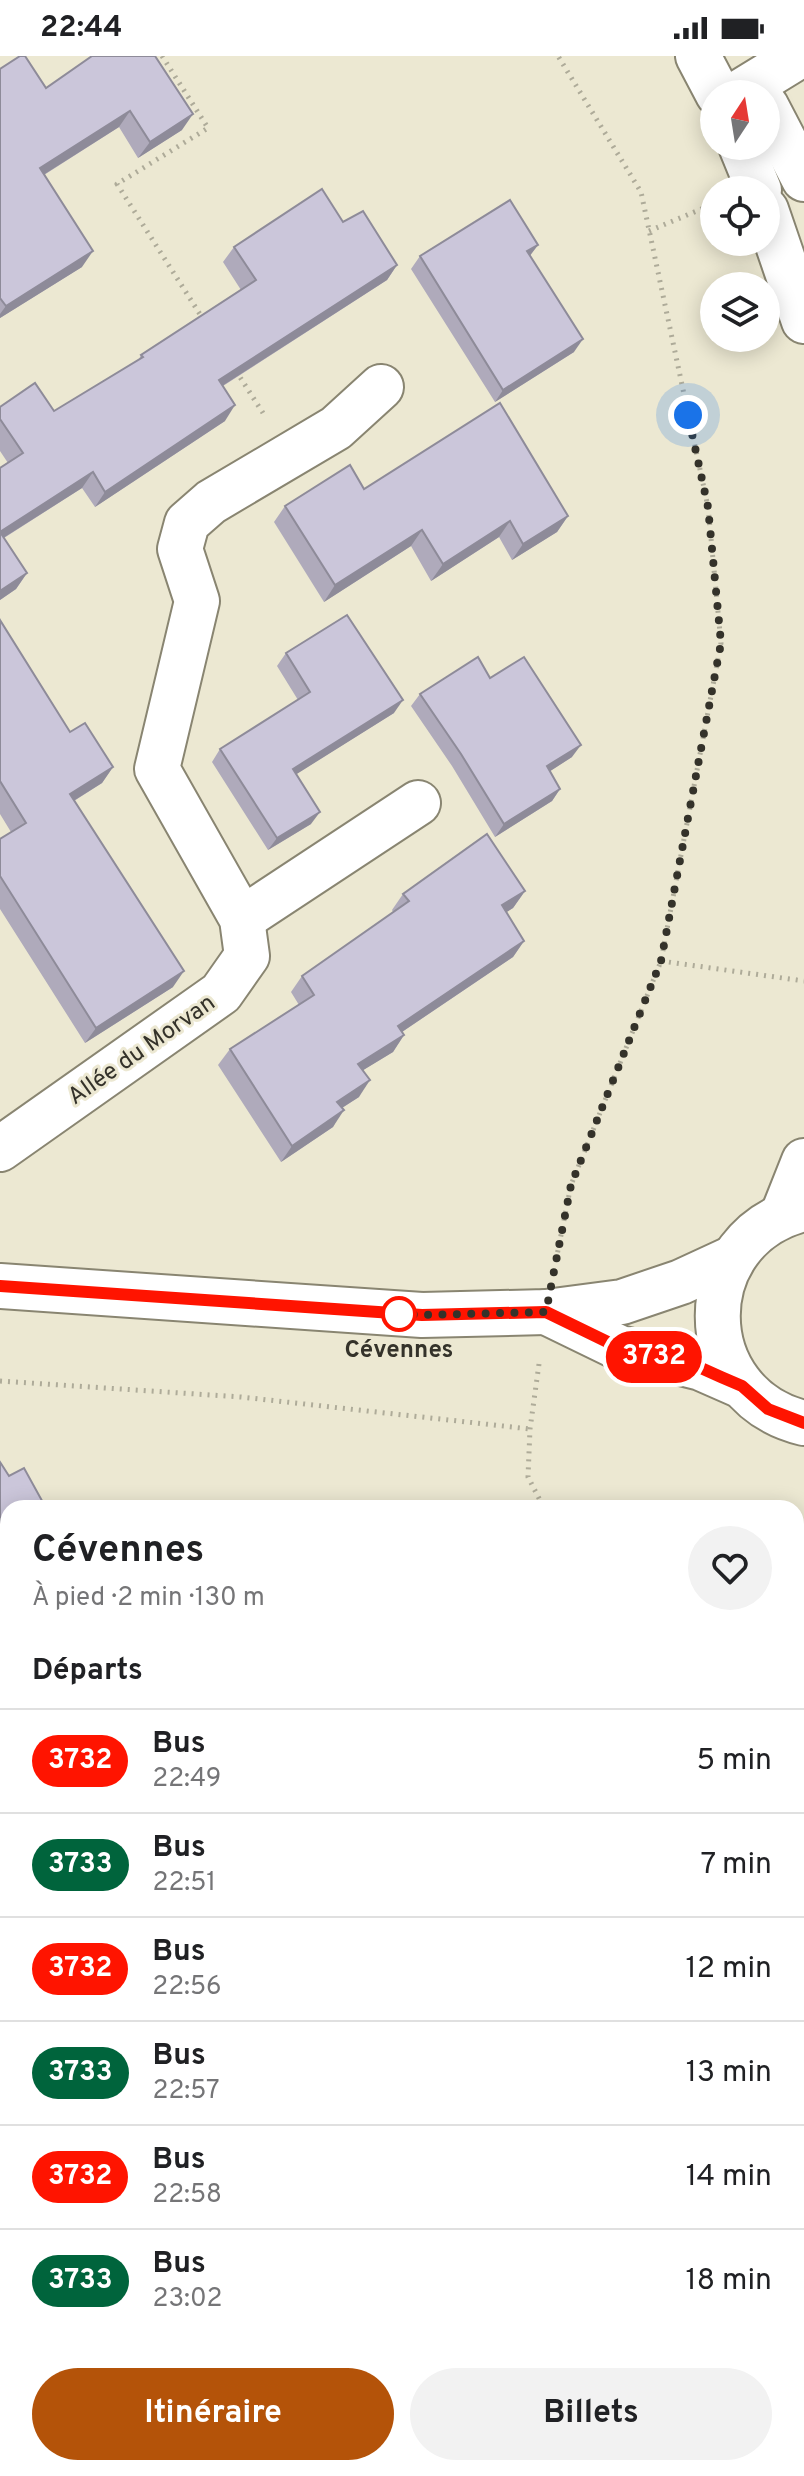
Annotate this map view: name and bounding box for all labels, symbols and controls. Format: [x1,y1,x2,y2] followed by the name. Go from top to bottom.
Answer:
[40,10,123,47] text: 22:44
[700,80,780,160] north arrow
[700,80,780,352] map controls
[700,176,780,256] button: locate
[700,272,780,352] button: layers
[668,395,708,435] your location
[63,989,222,1113] street label: Allée du Morvan
[382,1297,416,1331] marker: Cévennes
[598,1331,710,1383] line badge: 3732
[345,1336,453,1366] place label: Cévennes
[622,1339,686,1375] text: 3732
[688,1526,772,1610] button: heart
[32,1527,204,1576] text: Cévennes
[32,1582,265,1615] text: À pied · 2 min · 130 m
[32,1653,143,1690] text: Départs
[152,1726,206,1763] text: Bus
[48,1743,112,1779] text: 3732
[696,1743,772,1780] text: 5 min
[152,1763,221,1796] text: 22:49
[153,1830,206,1867] text: Bus
[48,1847,113,1883] text: 3733
[701,1847,772,1884] text: 7 min
[153,1867,216,1900] text: 22:51
[152,1934,206,1971] text: Bus
[48,1951,112,1987] text: 3732
[685,1951,772,1988] text: 12 min
[152,1971,222,2004] text: 22:56
[153,2038,206,2075] text: Bus
[48,2055,113,2091] text: 3733
[686,2055,772,2092] text: 13 min
[153,2075,220,2108] text: 22:57
[152,2142,206,2179] text: Bus
[48,2159,112,2195] text: 3732
[686,2159,772,2196] text: 14 min
[152,2179,222,2212] text: 22:58
[153,2246,206,2283] text: Bus
[48,2263,113,2299] text: 3733
[686,2263,772,2300] text: 18 min
[153,2283,223,2316] text: 23:02
[32,2368,394,2460] button: Itinéraire
[410,2368,772,2460] button: Billets

